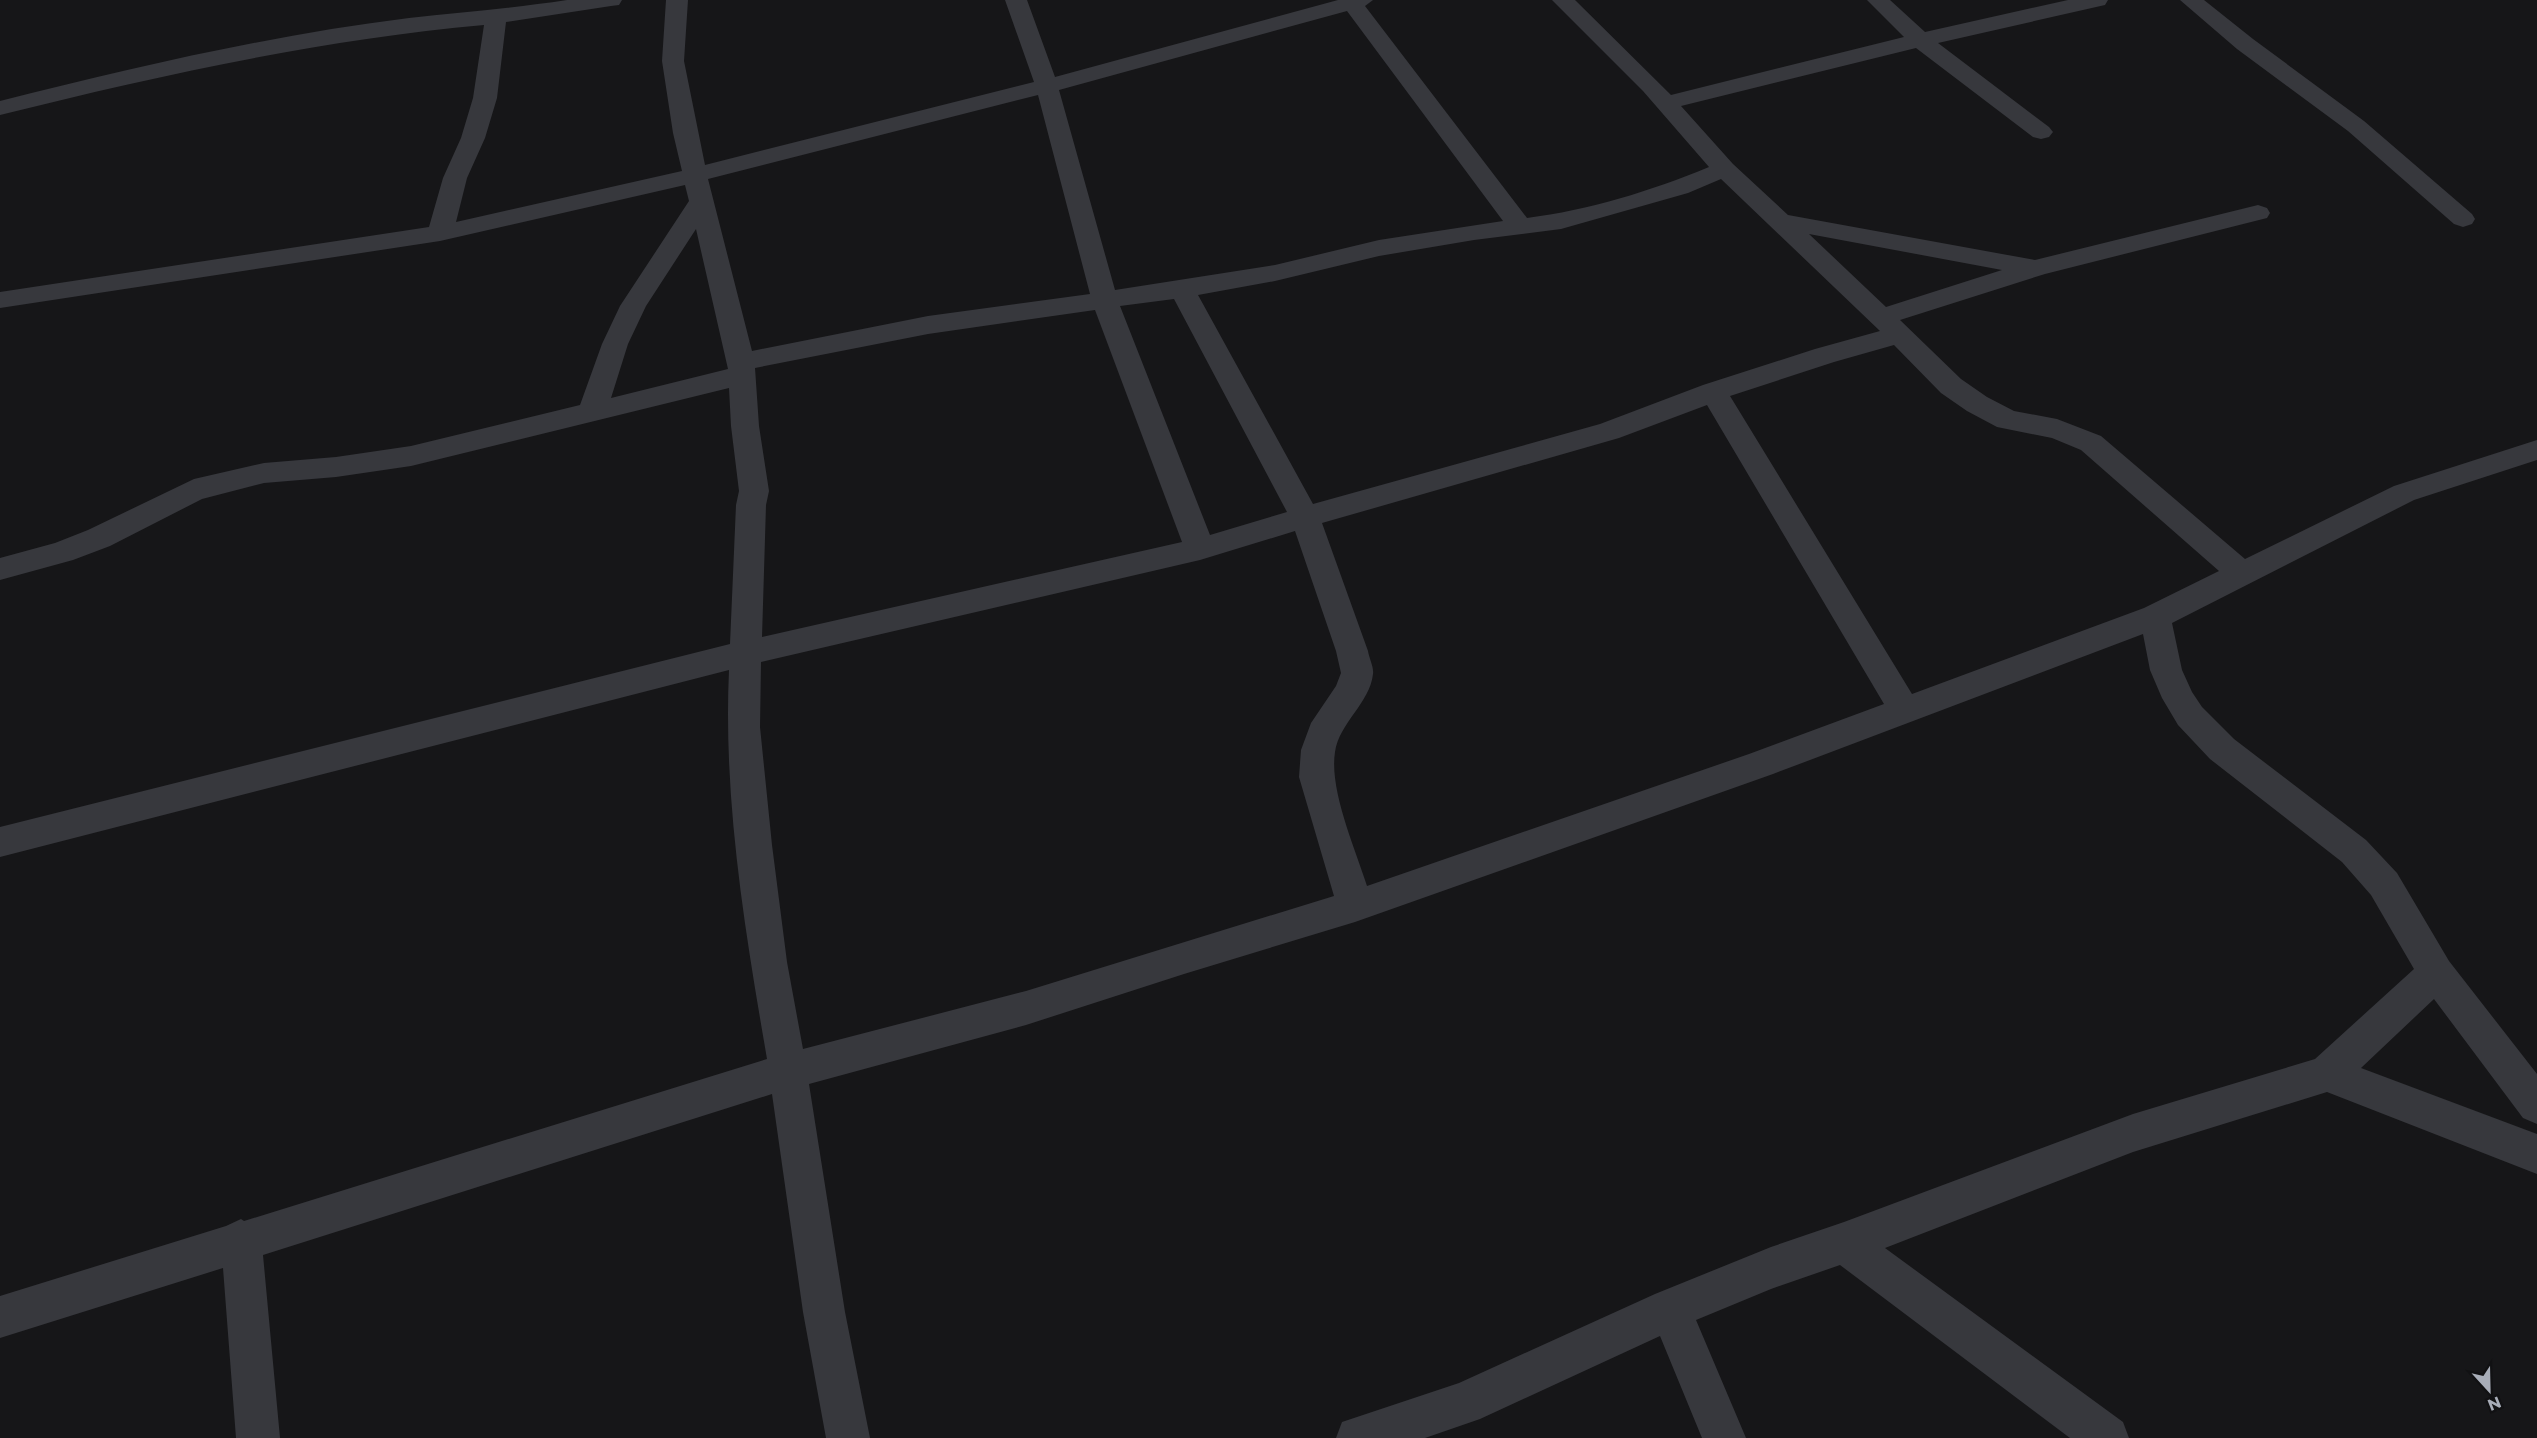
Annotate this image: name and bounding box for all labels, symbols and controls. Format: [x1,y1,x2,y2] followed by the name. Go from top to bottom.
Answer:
[2459,1360,2519,1420] north arrow
[2485,1392,2504,1415] text: N

